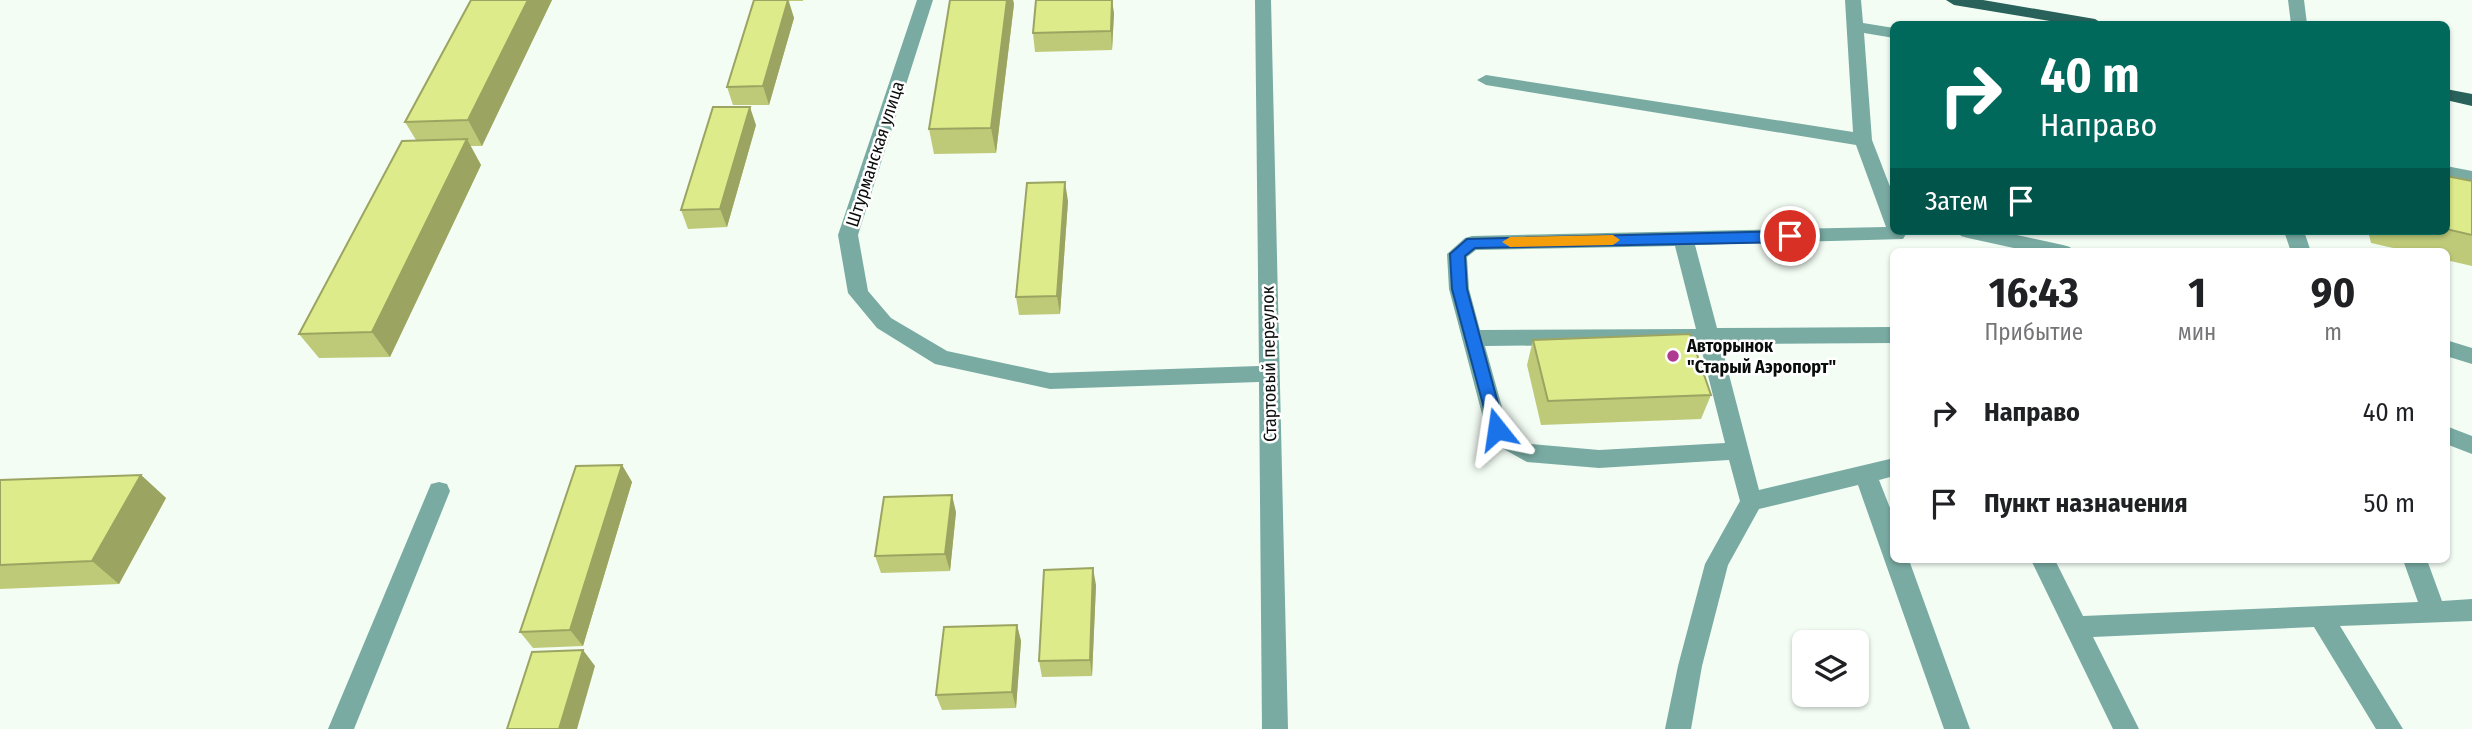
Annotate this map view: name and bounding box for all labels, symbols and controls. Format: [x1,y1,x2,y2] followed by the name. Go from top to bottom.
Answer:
[2040,46,2140,105] text: 40 m
[1925,49,2016,140] icon: right
[841,78,909,230] street label: Штурманская улица
[2040,106,2157,144] text: Направо
[2002,182,2040,220] icon: arrive
[1925,186,1988,217] text: Затем
[1760,206,1820,266] pin
[1771,217,1809,255] icon: arrive
[1989,268,2079,318] text: 16:43
[2188,268,2206,318] text: 1
[2311,268,2355,318] text: 90
[1257,285,1281,442] street label: Стартовый переулок
[1984,318,2083,346] text: Прибытие
[2178,318,2216,346] text: мин
[2324,318,2342,346] text: m
[1686,335,1836,378] place label: Авторынок "Старый Аэропорт"
[1665,348,1681,364] marker: Авторынок "Старый Аэропорт"
[1460,392,1534,466] position arrow
[1925,394,1963,432] icon: right
[1984,397,2080,428] text: Направо
[2363,397,2415,428] text: 40 m
[1925,485,1963,523] icon: arrive
[1984,488,2188,519] text: Пункт назначения
[2363,488,2415,519] text: 50 m
[1792,630,1869,707] map controls
[1792,630,1869,707] button: layers

